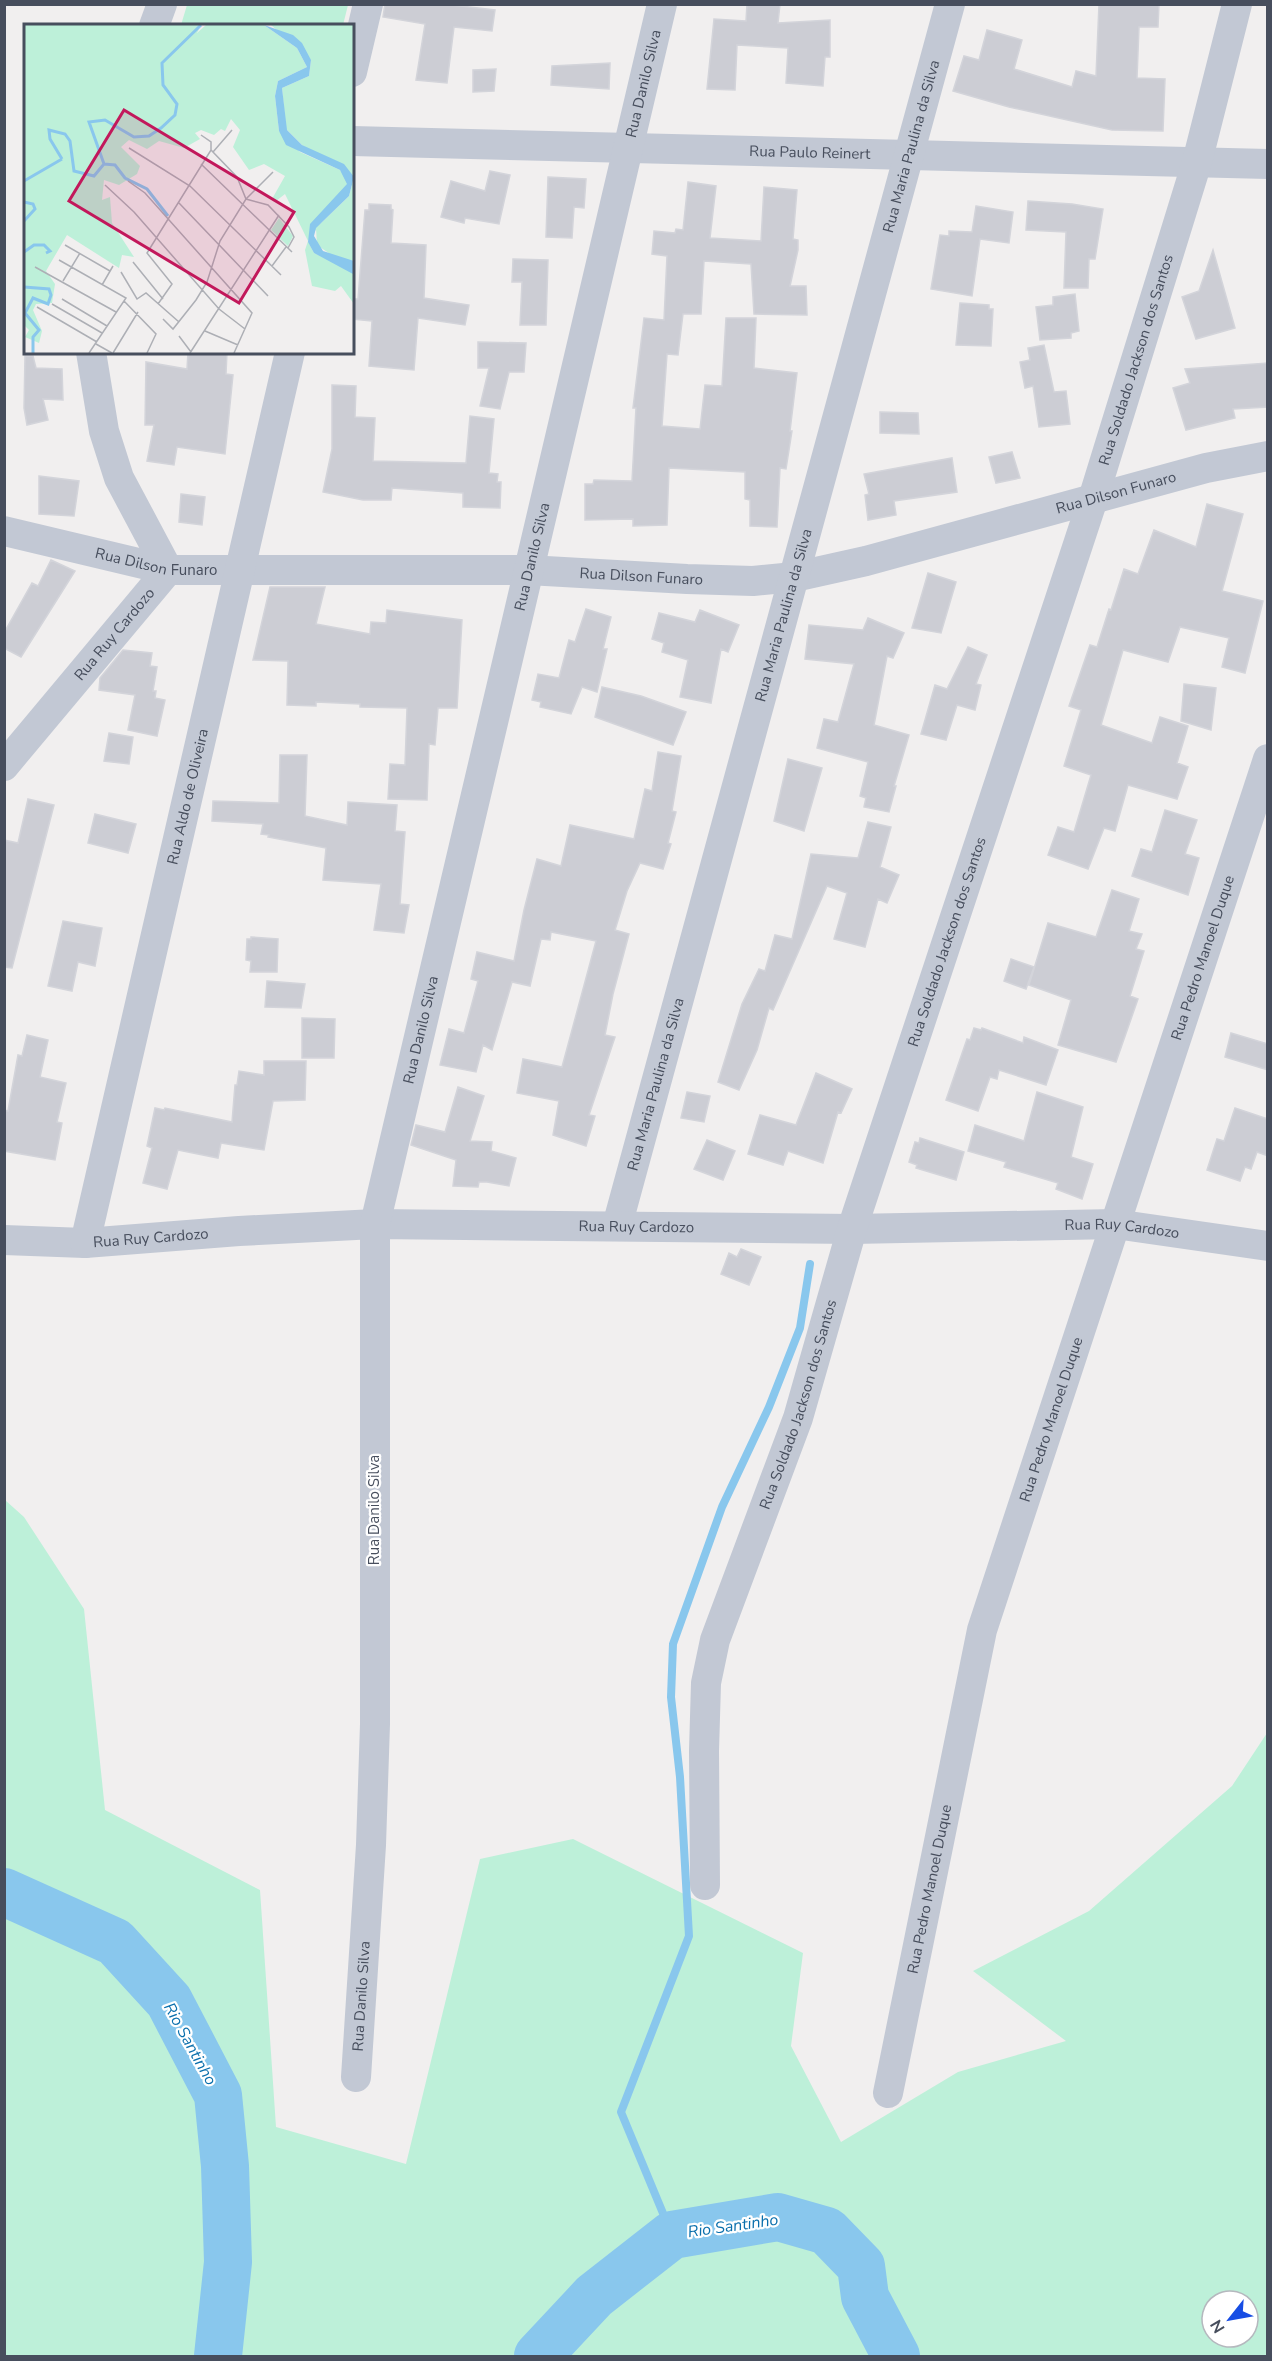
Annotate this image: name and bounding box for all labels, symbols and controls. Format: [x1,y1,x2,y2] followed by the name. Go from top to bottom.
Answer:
[24,24,354,354] inset map
[621,28,666,140] street label: Rua Danilo Silva
[878,58,944,235] street label: Rua Maria Paulina da Silva
[749,141,871,164] street label: Rua Paulo Reinert
[1094,252,1178,468] street label: Rua Soldado Jackson dos Santos
[1054,467,1178,519] street label: Rua Dilson Funaro
[510,501,554,613] street label: Rua Danilo Silva
[750,526,817,704] street label: Rua Maria Paulina da Silva
[93,543,217,580] street label: Rua Dilson Funaro
[579,563,703,589] street label: Rua Dilson Funaro
[70,583,159,685] street label: Rua Ruy Cardozo
[162,727,213,867] street label: Rua Aldo de Oliveira
[903,834,991,1049] street label: Rua Soldado Jackson dos Santos
[1166,873,1239,1043] street label: Rua Pedro Manoel Duque
[398,974,443,1086] street label: Rua Danilo Silva
[623,995,689,1173] street label: Rua Maria Paulina da Silva
[1064,1214,1181,1243] street label: Rua Ruy Cardozo
[578,1216,694,1237] street label: Rua Ruy Cardozo
[92,1223,209,1252] street label: Rua Ruy Cardozo
[755,1297,841,1512] street label: Rua Soldado Jackson dos Santos
[1015,1334,1088,1504] street label: Rua Pedro Manoel Duque
[364,1455,384,1565] street label: Rua Danilo Silva
[902,1803,956,1976] street label: Rua Pedro Manoel Duque
[348,1940,375,2052] street label: Rua Danilo Silva
[158,1999,222,2089] water label: Rio Santinho
[686,2209,780,2243] water label: Rio Santinho
[1200,2289,1260,2349] north arrow
[1205,2315,1231,2337] text: N

